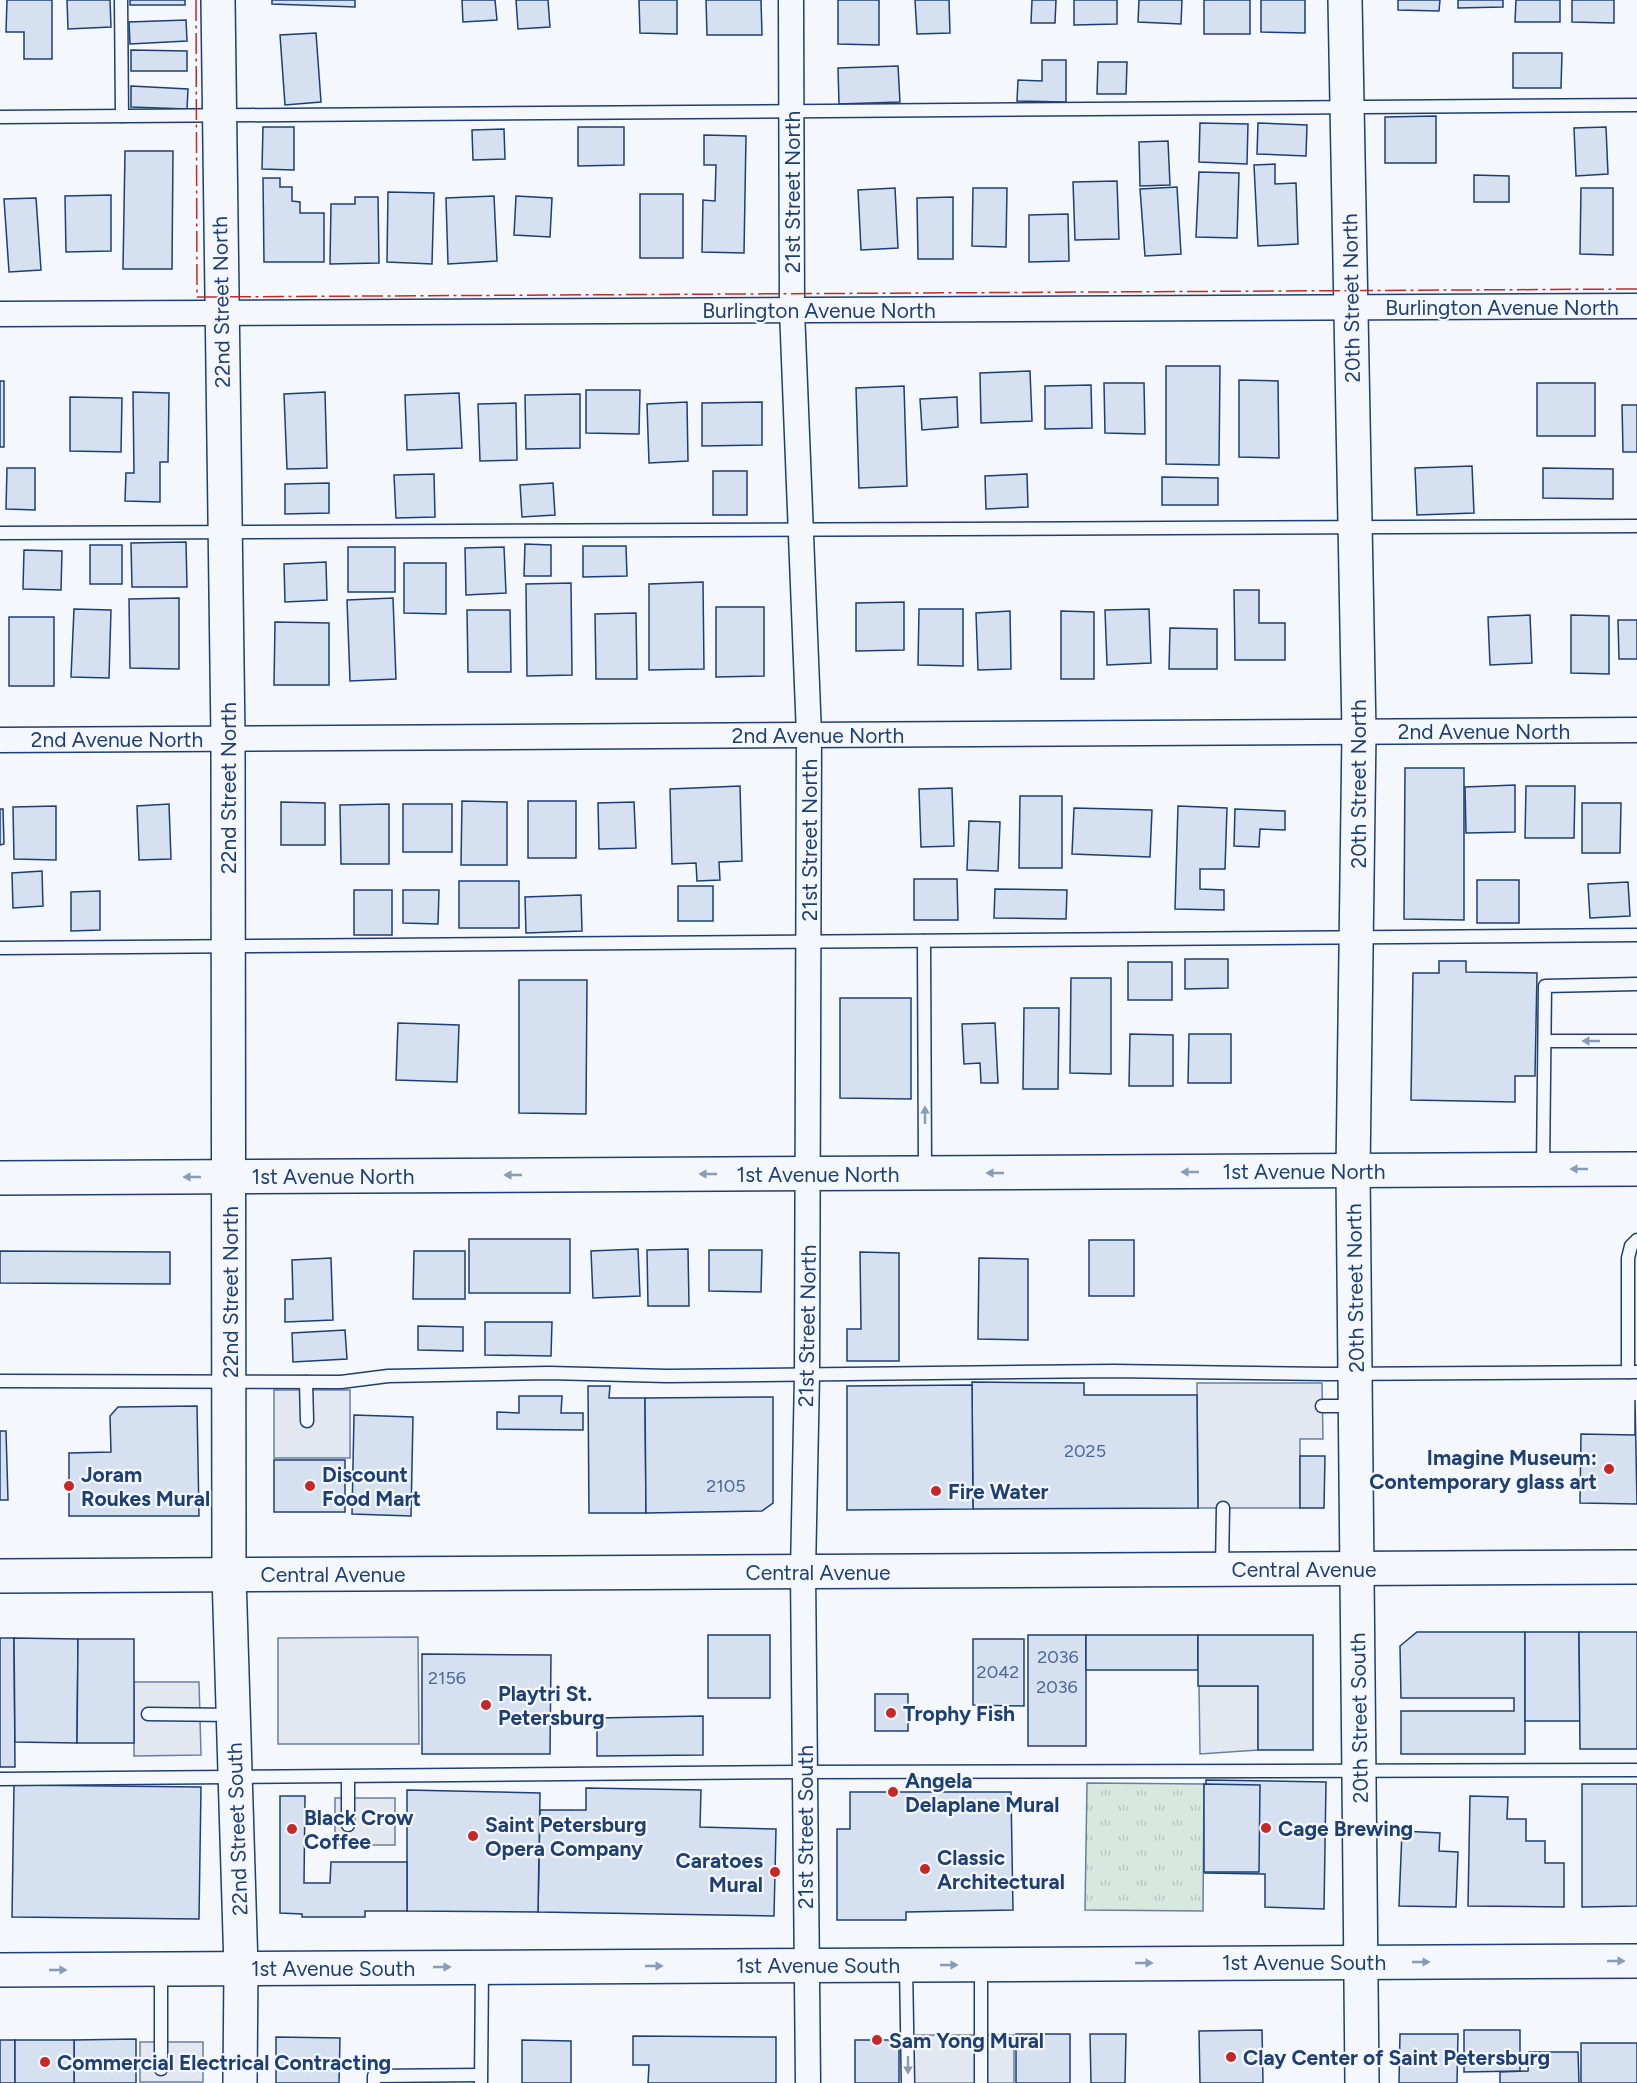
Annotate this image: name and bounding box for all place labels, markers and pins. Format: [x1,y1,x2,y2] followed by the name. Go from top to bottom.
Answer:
[1369,1445,1597,1494] place label: Imagine Museum: Contemporary glass art
[81,1462,210,1511] place label: Joram Roukes Mural
[322,1462,421,1511] place label: Discount Food Mart
[1602,1462,1616,1476] marker: Imagine Museum: Contemporary glass art
[62,1479,76,1493] marker: Joram Roukes Mural
[303,1479,317,1493] marker: Discount Food Mart
[948,1479,1049,1504] place label: Fire Water
[929,1484,943,1498] marker: Fire Water
[498,1681,605,1730] place label: Playtri St. Petersburg
[479,1698,493,1712] marker: Playtri St. Petersburg
[903,1701,1015,1726] place label: Trophy Fish
[884,1706,898,1720] marker: Trophy Fish
[905,1768,1059,1817] place label: Angela Delaplane Mural
[886,1785,900,1799] marker: Angela Delaplane Mural
[304,1805,414,1854] place label: Black Crow Coffee
[485,1812,647,1861] place label: Saint Petersburg Opera Company
[1278,1816,1413,1841] place label: Cage Brewing
[1259,1821,1273,1835] marker: Cage Brewing
[285,1822,299,1836] marker: Black Crow Coffee
[466,1829,480,1843] marker: Saint Petersburg Opera Company
[937,1845,1065,1894] place label: Classic Architectural
[676,1848,763,1897] place label: Caratoes Mural
[918,1862,932,1876] marker: Classic Architectural
[768,1865,782,1879] marker: Caratoes Mural
[889,2028,1044,2053] place label: Sam Yong Mural
[870,2033,884,2047] marker: Sam Yong Mural
[1243,2045,1550,2070] place label: Clay Center of Saint Petersburg
[57,2050,391,2075] place label: Commercial Electrical Contracting
[1224,2050,1238,2064] marker: Clay Center of Saint Petersburg
[38,2055,52,2069] marker: Commercial Electrical Contracting

